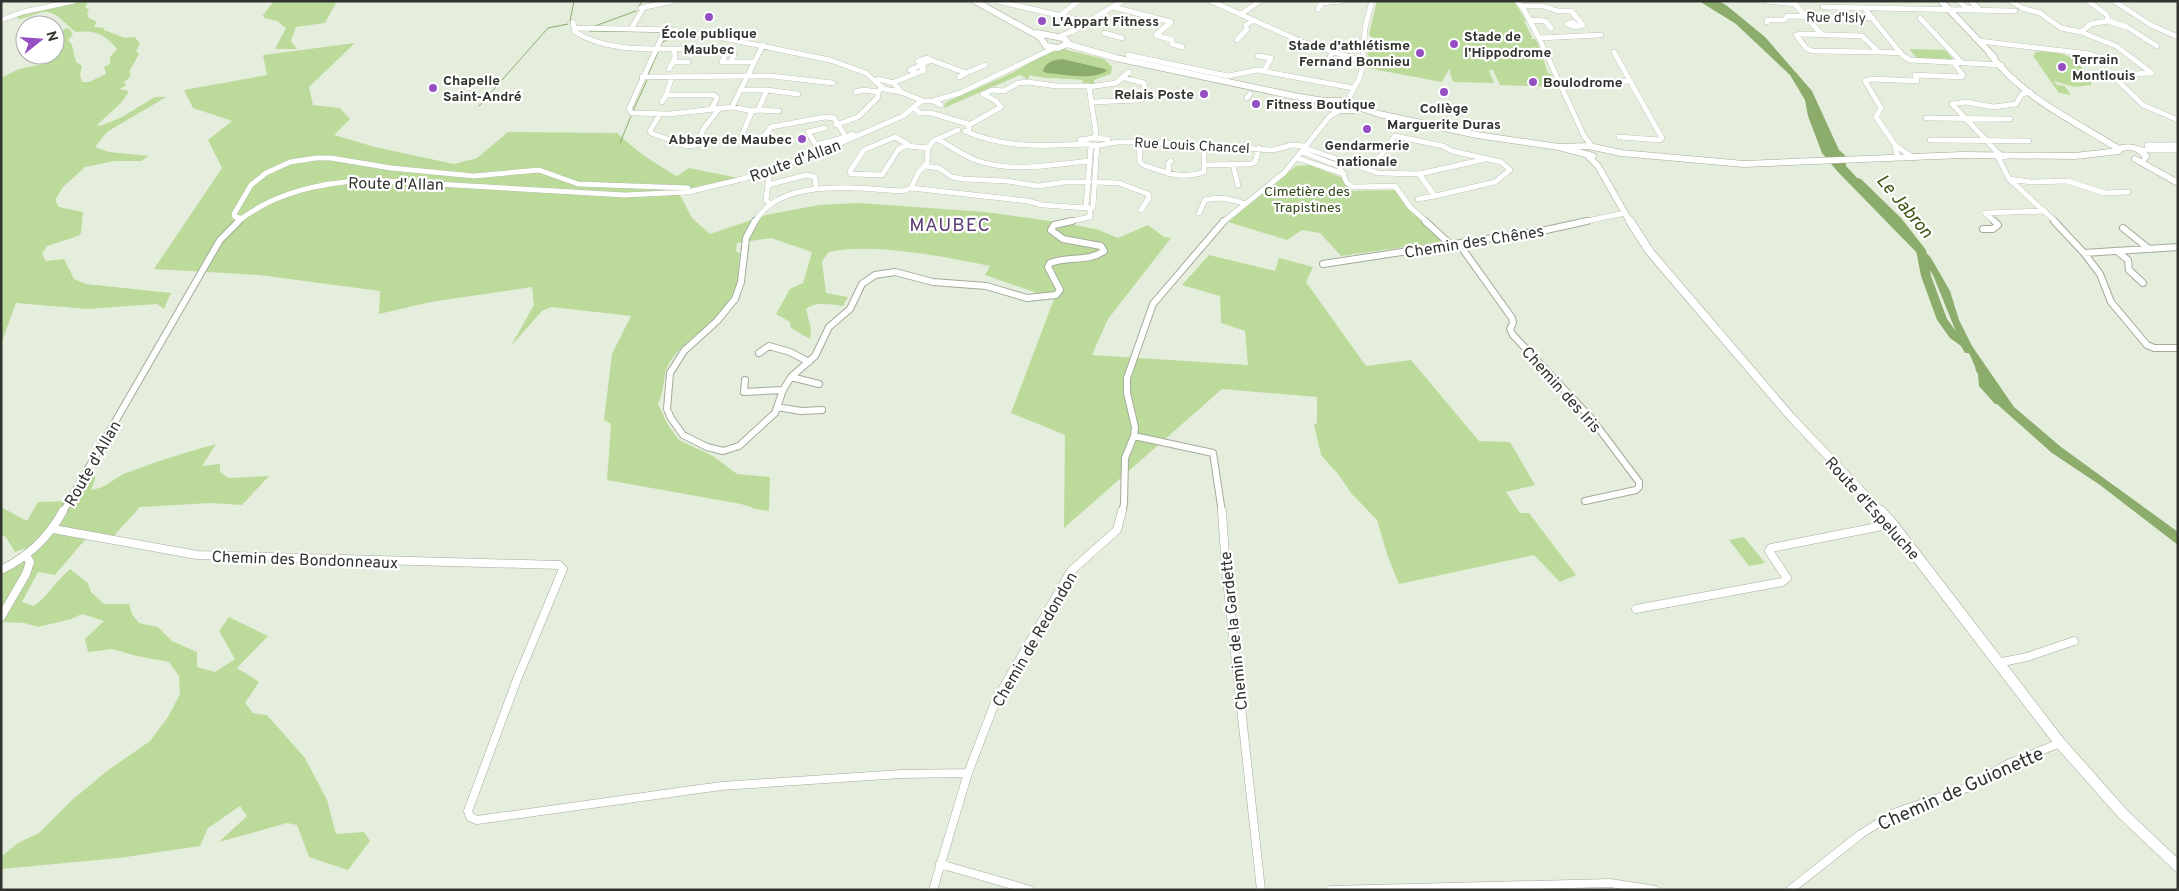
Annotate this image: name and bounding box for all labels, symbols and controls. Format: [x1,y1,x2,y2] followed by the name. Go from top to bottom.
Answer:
[1806,9,1866,28] street label: Rue d'Isly
[703,11,715,23] marker: École publique Maubec
[1052,14,1159,31] place label: L'Appart Fitness
[15,15,65,65] north arrow
[1036,15,1048,27] marker: L'Appart Fitness
[661,25,757,59] place label: École publique Maubec
[41,29,61,44] text: N
[1464,29,1551,62] place label: Stade de l'Hippodrome
[1288,38,1410,71] place label: Stade d'athlétisme Fernand Bonnieu
[1448,38,1460,50] marker: Stade de l'Hippodrome
[1414,47,1426,59] marker: Stade d'athlétisme Fernand Bonnieu
[2072,52,2136,85] place label: Terrain Montlouis
[2056,61,2068,73] marker: Terrain Montlouis
[443,73,522,106] place label: Chapelle Saint-André
[1543,75,1623,92] place label: Boulodrome
[1527,76,1539,88] marker: Boulodrome
[427,82,439,94] marker: Chapelle Saint-André
[1438,86,1450,98] marker: Collège Marguerite Duras
[1114,87,1194,104] place label: Relais Poste
[1198,88,1210,100] marker: Relais Poste
[1266,97,1376,114] place label: Fitness Boutique
[1250,98,1262,110] marker: Fitness Boutique
[1387,101,1501,134] place label: Collège Marguerite Duras
[1361,123,1373,135] marker: Gendarmerie nationale
[668,132,792,149] place label: Abbaye de Maubec
[796,133,808,145] marker: Abbaye de Maubec
[1134,135,1250,158] street label: Rue Louis Chancel
[747,136,844,188] street label: Route d'Allan
[1324,138,1410,171] place label: Gendarmerie nationale
[1870,170,1937,244] water label: Le Jabron
[348,174,444,196] street label: Route d'Allan
[1264,184,1350,217] park label: Cimetière des Trapistines
[909,214,991,238] district label: MAUBEC
[1403,222,1545,264] street label: Chemin des Chênes
[1516,343,1605,438] street label: Chemin des Iris
[61,418,126,510] street label: Route d'Allan
[1820,453,1923,565] street label: Route d'Espeluche
[211,548,399,574] street label: Chemin des Bondonneaux
[1217,550,1253,711] street label: Chemin de la Gardette
[989,569,1083,711] street label: Chemin de Redondon
[1874,742,2048,837] street label: Chemin de Guionette

